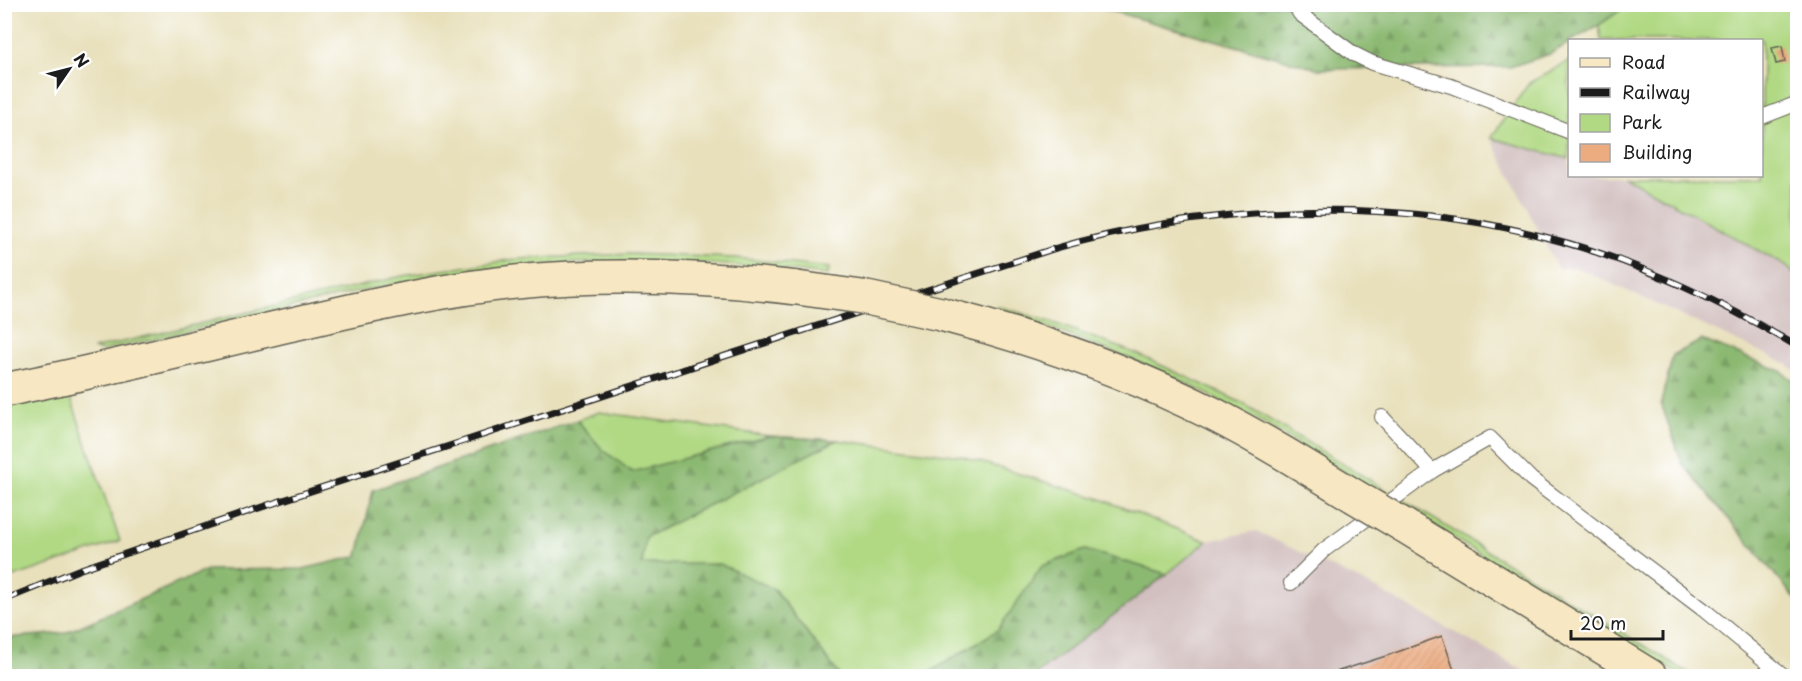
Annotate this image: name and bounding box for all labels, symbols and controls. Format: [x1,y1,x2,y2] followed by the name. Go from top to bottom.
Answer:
[39,39,99,99] north arrow
[1568,39,1763,177] legend
[69,48,96,72] text: N
[1622,48,1666,75] text: Road
[1622,78,1690,105] text: Railway
[1622,108,1662,135] text: Park
[1622,138,1692,165] text: Building
[1571,603,1662,641] scale bar
[1580,609,1626,636] text: 20 m

